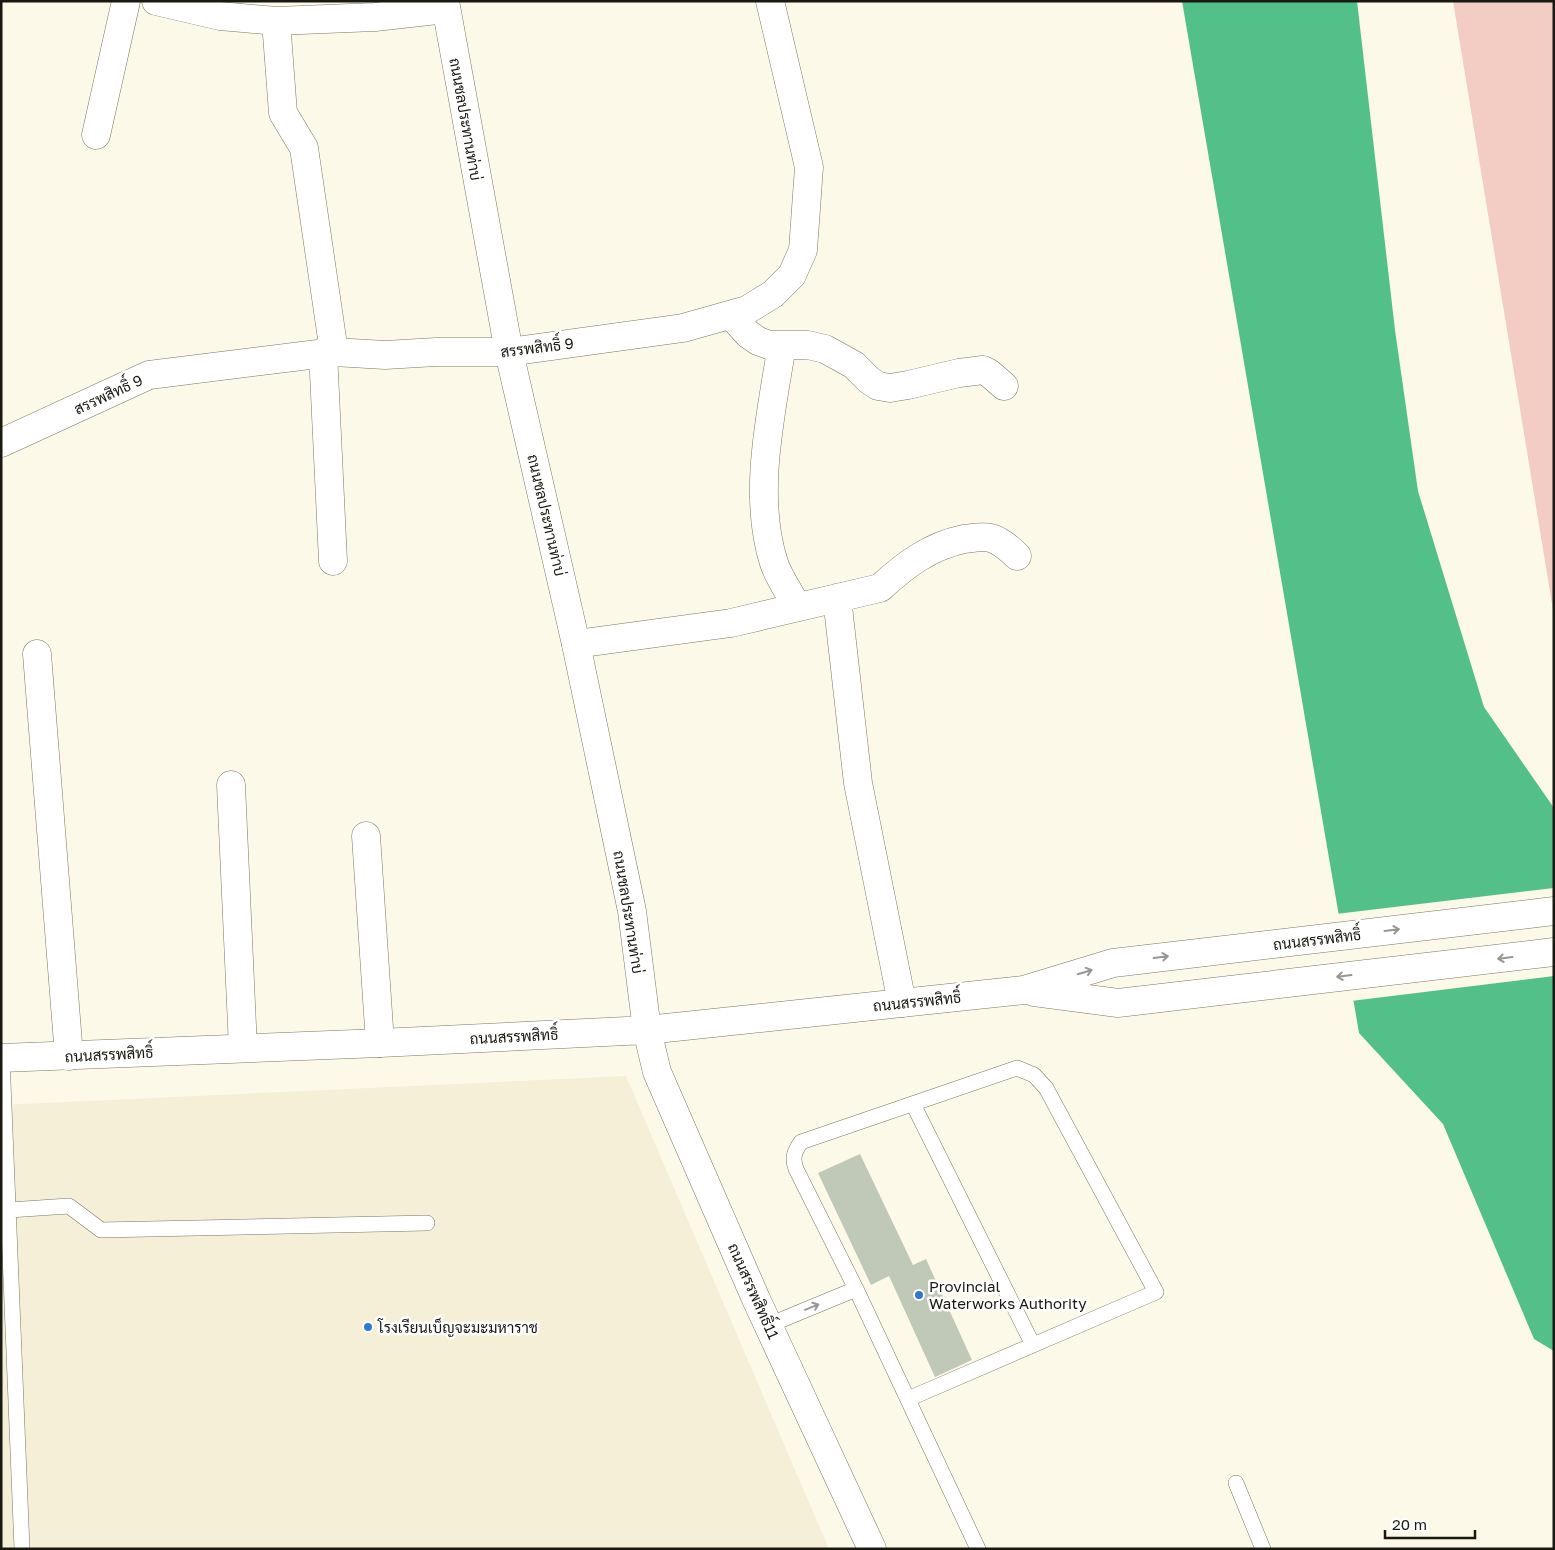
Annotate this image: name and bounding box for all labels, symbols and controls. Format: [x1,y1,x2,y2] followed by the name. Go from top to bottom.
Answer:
[446,56,486,182] street label: ถนนชลประทานท่าบ่
[499,328,575,360] street label: สรรพสิทธิ์ 9
[69,365,145,418] street label: สรรพสิทธิ์ 9
[524,452,570,578] street label: ถนนชลประทานท่าบ่
[610,849,648,975] street label: ถนนชลประทานท่าบ่
[1271,919,1362,953] street label: ถนนสรรพสิทธิ์
[1384,925,1400,935] one-way arrow
[1153,952,1169,962] one-way arrow
[1498,953,1514,963] one-way arrow
[1077,966,1093,976] one-way arrow
[1336,971,1352,981] one-way arrow
[871,982,962,1015] street label: ถนนสรรพสิทธิ์
[469,1019,559,1047] street label: ถนนสรรพสิทธิ์
[64,1037,154,1065] street label: ถนนสรรพสิทธิ์
[725,1238,788,1342] street label: ถนนสรรพสิทธิ์11
[929,1277,1087,1312] place label: Provincial Waterworks Authority
[913,1289,925,1301] marker: Provincial Waterworks Authority
[804,1302,820,1311] one-way arrow
[377,1317,538,1337] place label: โรงเรียนเบ็ญจะมะมหาราช
[362,1321,374,1333] marker: โรงเรียนเบ็ญจะมะมหาราช
[1385,1508,1475,1540] scale bar
[1392,1515,1427,1533] text: 20 m

